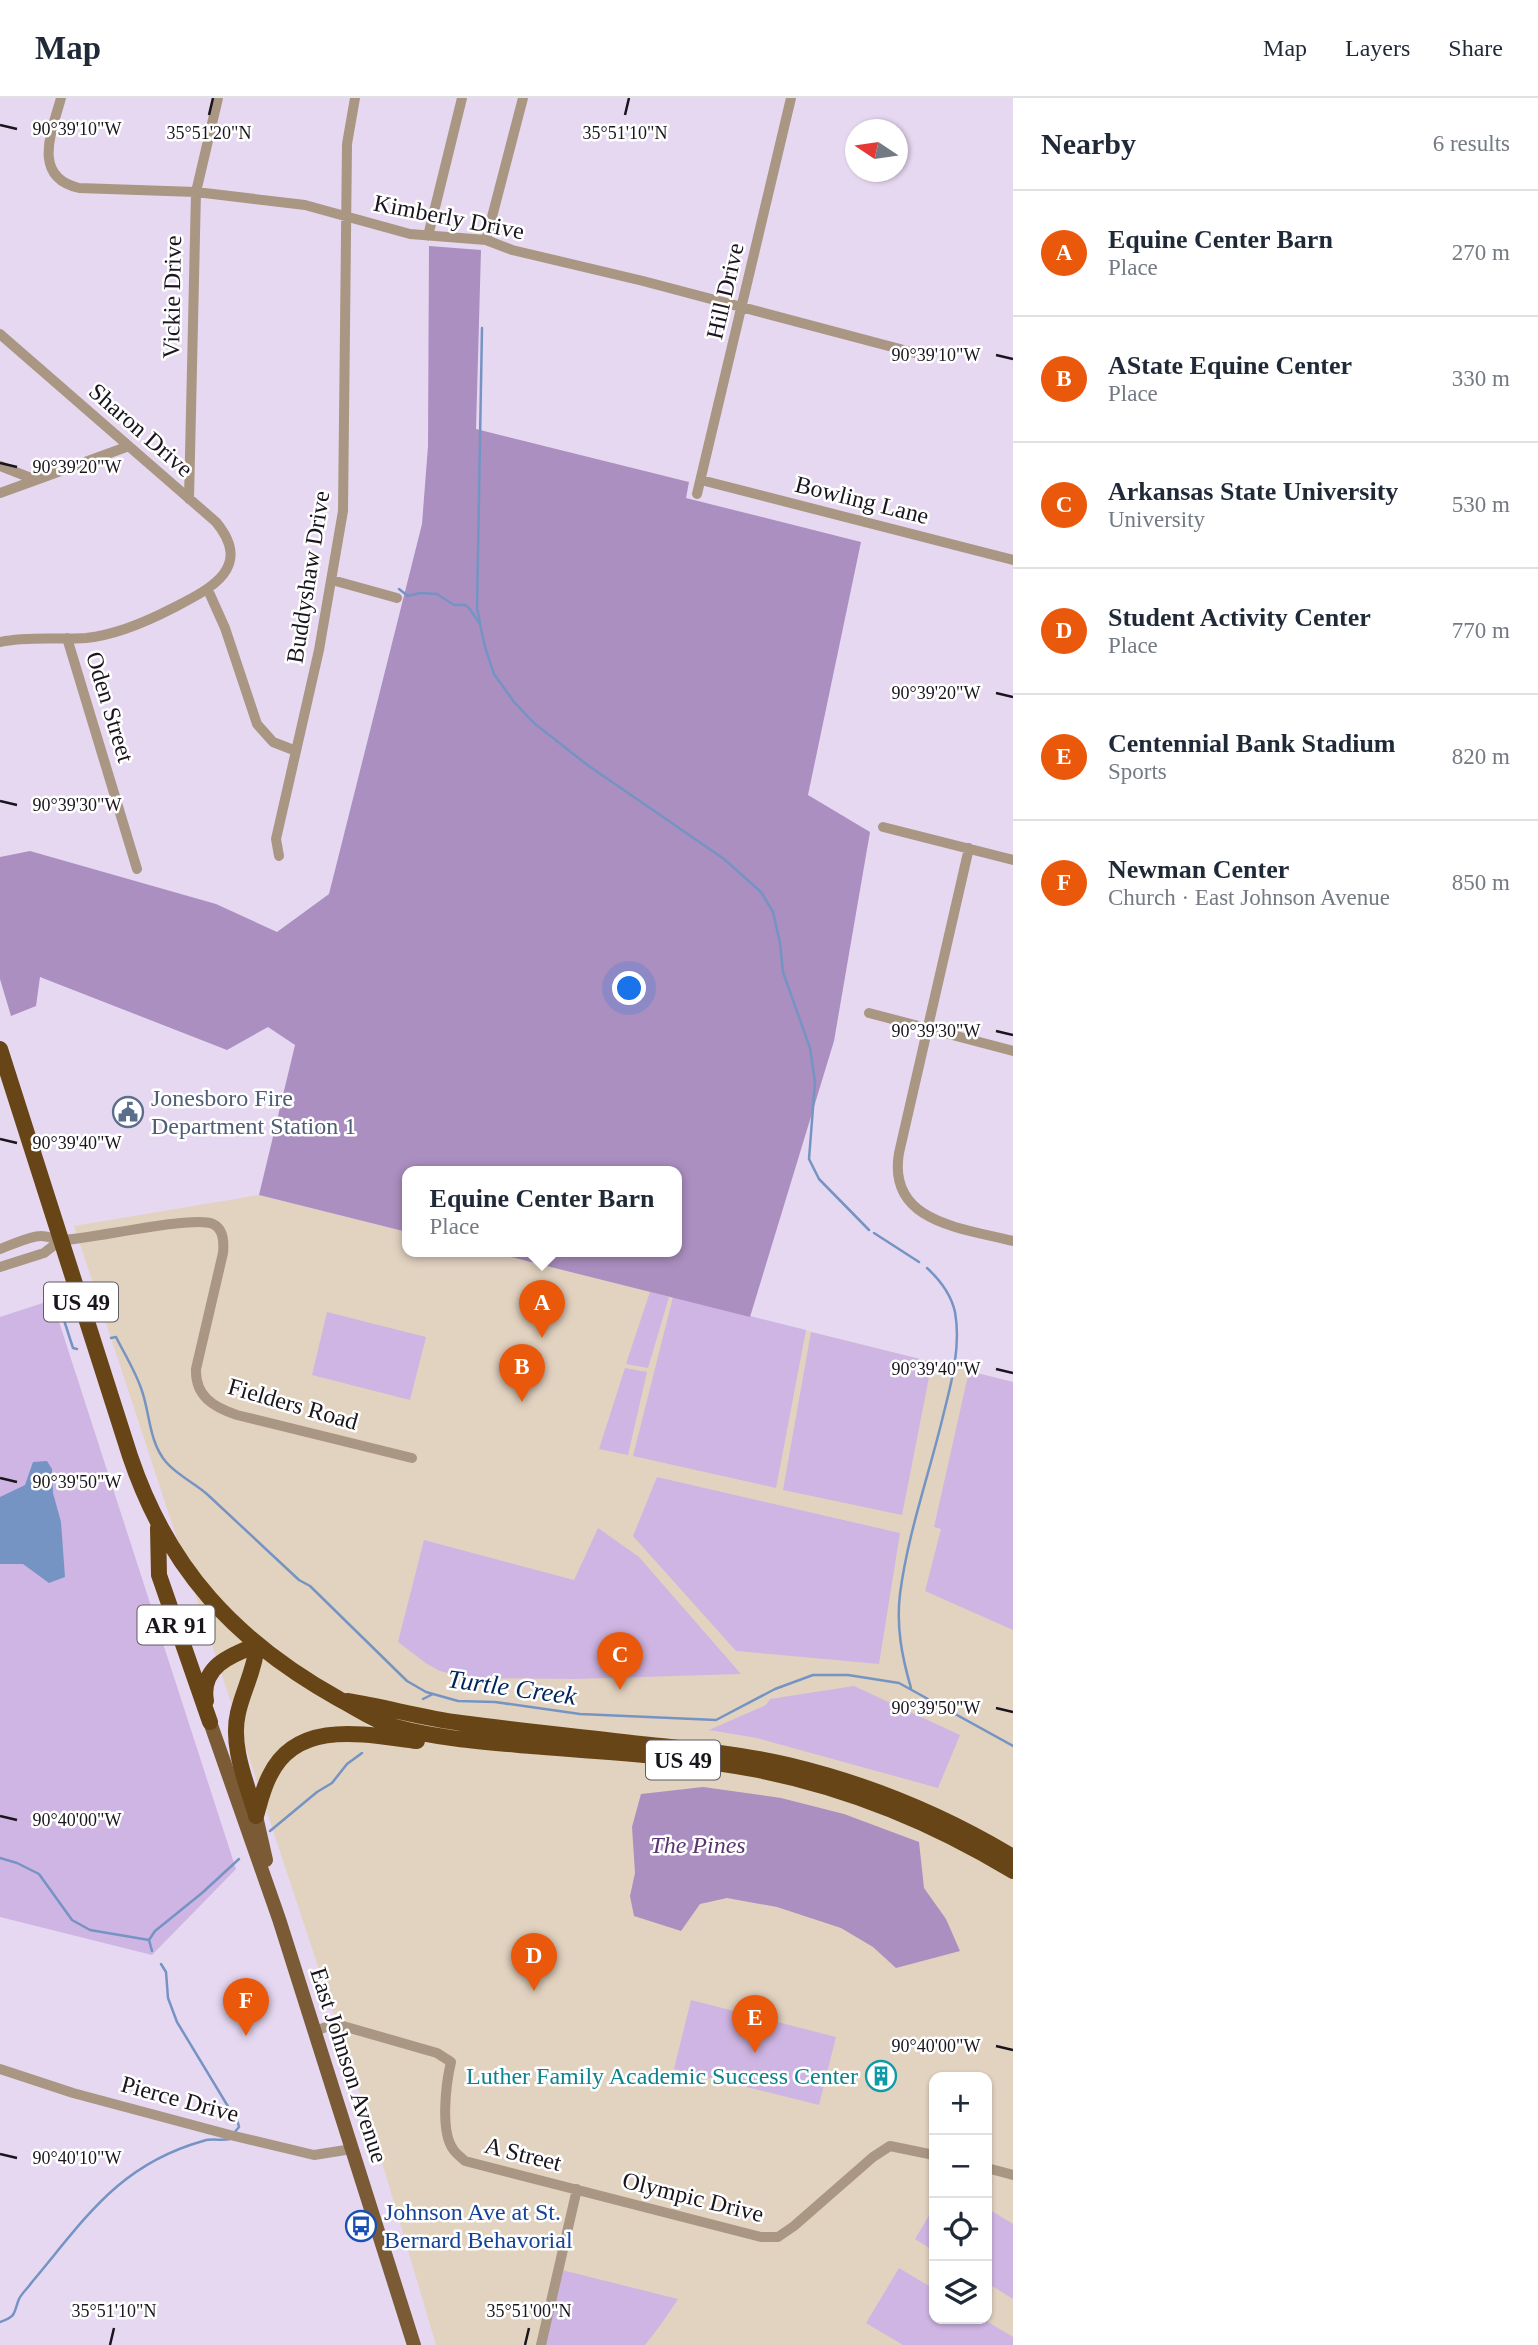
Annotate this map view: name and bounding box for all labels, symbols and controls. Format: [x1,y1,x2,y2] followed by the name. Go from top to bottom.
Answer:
[35,30,101,66] text: Map
[1263,35,1307,61] text: Map
[1345,35,1410,61] text: Layers
[1448,35,1503,61] text: Share
[33,119,121,139] text: 90°39'10"W
[845,119,908,182] north arrow
[167,123,251,143] text: 35°51'20"N
[583,123,667,143] text: 35°51'10"N
[1041,127,1136,160] text: Nearby
[1433,131,1510,156] text: 6 results
[372,190,526,244] street label: Kimberly Drive
[1108,225,1333,254] text: Equine Center Barn
[158,235,186,359] street label: Vickie Drive
[701,240,749,342] street label: Hill Drive
[1056,240,1072,265] text: A
[1452,240,1510,265] text: 270 m
[1108,255,1158,280] text: Place
[892,345,980,365] text: 90°39'10"W
[1108,351,1352,380] text: AState Equine Center
[1056,366,1072,391] text: B
[1452,366,1510,391] text: 330 m
[84,378,198,482] street label: Sharon Drive
[1108,381,1158,406] text: Place
[33,457,121,477] text: 90°39'20"W
[793,471,931,529] street label: Bowling Lane
[1108,477,1398,506] text: Arkansas State University
[282,489,334,665] street label: Buddyshaw Drive
[1056,492,1072,517] text: C
[1452,492,1510,517] text: 530 m
[1108,507,1205,532] text: University
[1108,603,1371,632] text: Student Activity Center
[1056,618,1072,643] text: D
[1452,618,1510,643] text: 770 m
[1108,633,1158,658] text: Place
[81,649,139,766] street label: Oden Street
[892,683,980,703] text: 90°39'20"W
[1108,729,1396,758] text: Centennial Bank Stadium
[1056,744,1072,769] text: E
[1452,744,1510,769] text: 820 m
[1108,759,1167,784] text: Sports
[33,795,121,815] text: 90°39'30"W
[1108,855,1289,884] text: Newman Center
[1057,870,1071,895] text: F
[1452,870,1510,895] text: 850 m
[1108,885,1390,910] text: Church · East Johnson Avenue
[612,971,646,1005] your location
[892,1021,980,1041] text: 90°39'30"W
[151,1085,356,1139] place label: Jonesboro Fire Department Station 1
[111,1095,145,1129] public building icon: Jonesboro Fire Department Station 1
[33,1133,121,1153] text: 90°39'40"W
[402,1166,682,1257] popup
[430,1184,654,1213] text: Equine Center Barn
[430,1214,479,1239] text: Place
[519,1280,565,1338] pin: A
[44,1282,118,1322] road number: US 49
[499,1344,545,1402] pin: B
[892,1359,980,1379] text: 90°39'40"W
[225,1373,361,1435] street label: Fielders Road
[33,1472,121,1492] text: 90°39'50"W
[138,1606,214,1644] road number: AR 91
[597,1632,643,1690] pin: C
[446,1664,579,1711] water label: Turtle Creek
[892,1698,980,1718] text: 90°39'50"W
[646,1740,720,1779] road number: US 49
[33,1810,121,1830] text: 90°40'00"W
[650,1832,746,1858] park label: The Pines
[511,1933,557,1991] pin: D
[305,1964,393,2166] street label: East Johnson Avenue
[223,1978,269,2036] pin: F
[732,1995,778,2053] pin: E
[892,2036,980,2056] text: 90°40'00"W
[864,2059,898,2093] building icon: Luther Family Academic Success Center
[466,2063,858,2089] place label: Luther Family Academic Success Center
[118,2071,242,2127] street label: Pierce Drive
[929,2072,992,2324] map controls
[929,2072,992,2135] button: +
[482,2132,564,2176] street label: A Street
[929,2135,992,2198] button: −
[33,2148,121,2168] text: 90°40'10"W
[620,2167,766,2227] street label: Olympic Drive
[929,2198,992,2261] button: locate
[384,2199,573,2253] place label: Johnson Ave at St. Bernard Behavorial
[344,2209,378,2243] bus stop icon: Johnson Ave at St. Bernard Behavorial
[929,2261,992,2324] button: layers
[72,2301,156,2321] text: 35°51'10"N
[487,2301,571,2321] text: 35°51'00"N

